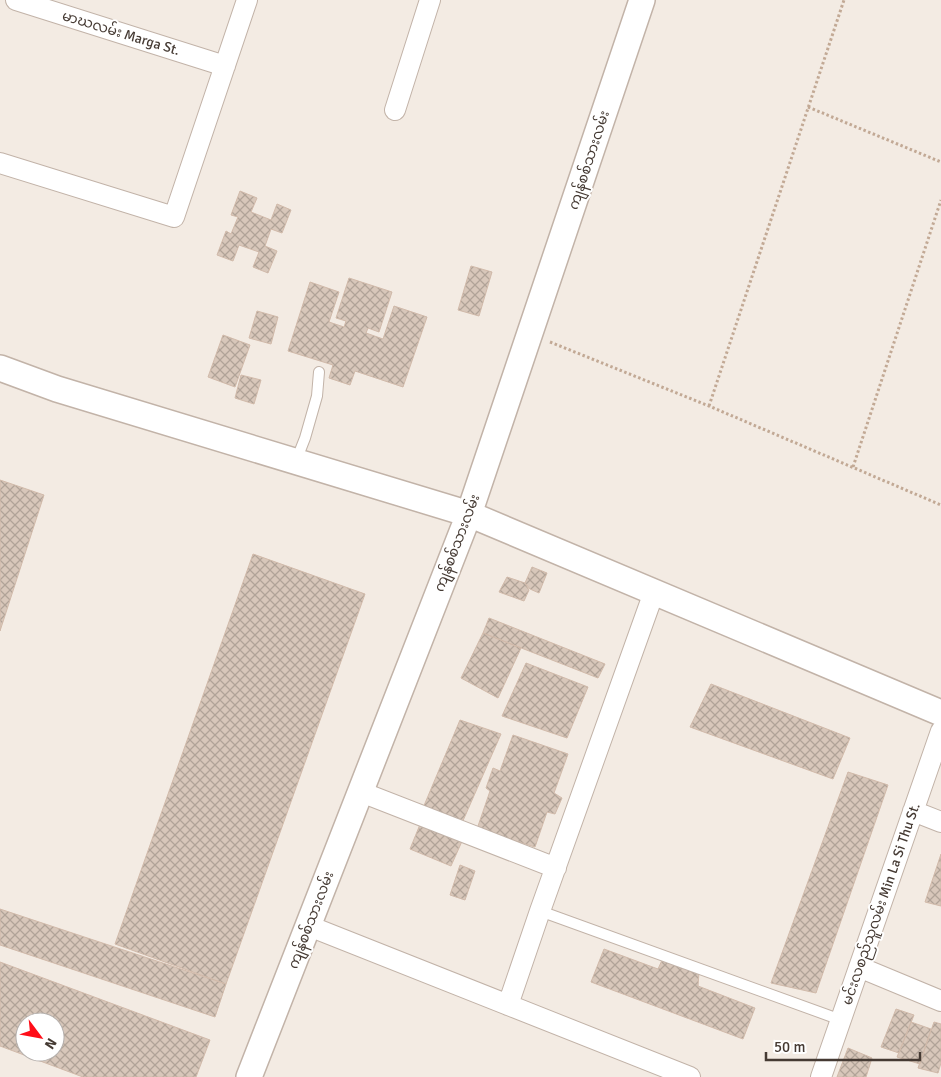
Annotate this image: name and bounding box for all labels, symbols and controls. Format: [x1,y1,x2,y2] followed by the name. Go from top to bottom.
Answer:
[60,5,182,59] street label: မာဃလမ်း Marga St.
[563,108,616,213] street label: ကျန်စစ်သားလမ်း
[429,491,486,595] street label: ကျန်စစ်သားလမ်း
[836,800,926,1008] street label: မင်းလစည်သူလမ်း Min La Si Thu St.
[283,868,340,972] street label: ကျန်စစ်သားလမ်း
[15,1012,65,1062] north arrow
[766,1030,920,1062] scale bar
[41,1035,60,1052] text: N
[774,1038,805,1056] text: 50 m

